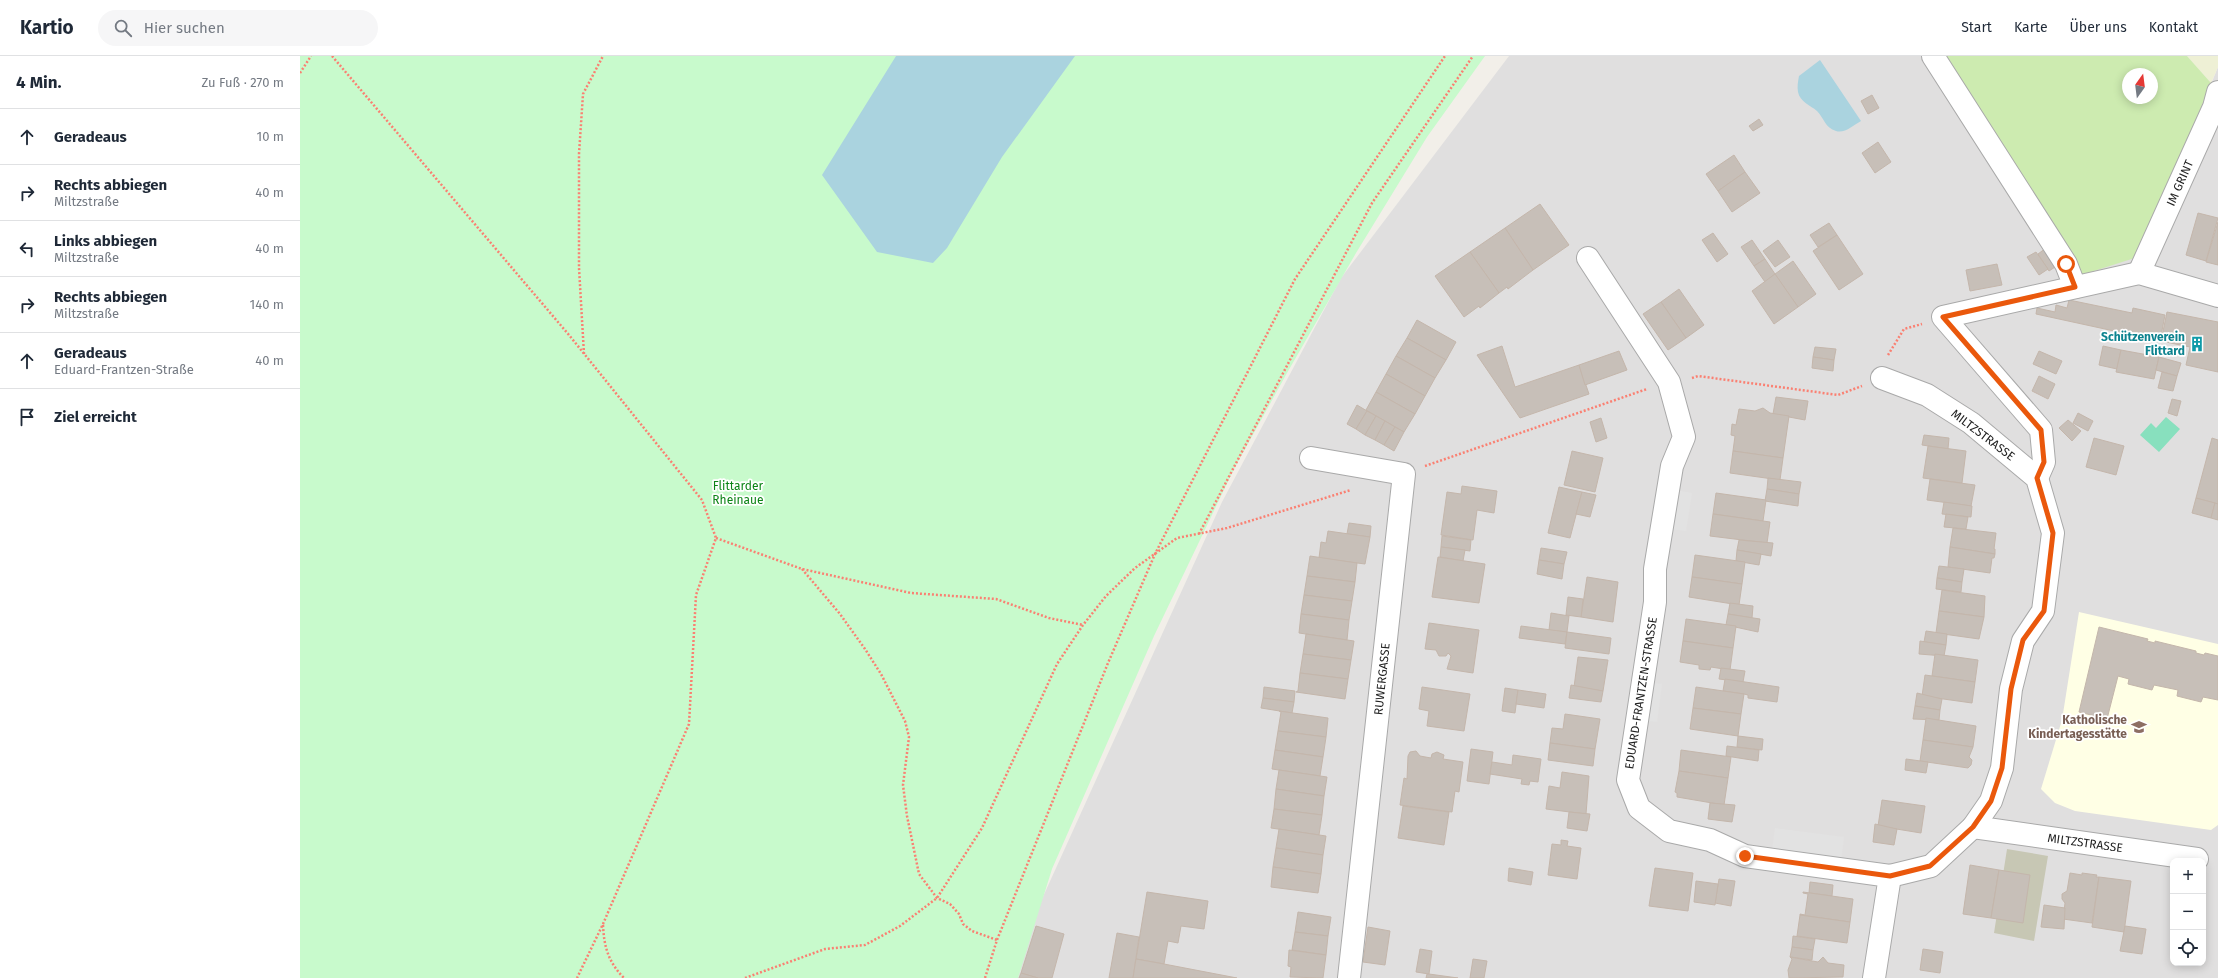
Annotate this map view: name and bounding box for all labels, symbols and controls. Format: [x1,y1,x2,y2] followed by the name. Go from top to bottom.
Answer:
[98,10,378,46] search box
[20,16,74,39] text: Kartio
[112,17,134,39] icon: search
[144,19,225,37] text: Hier suchen
[1961,19,1992,36] text: Start
[2014,19,2048,36] text: Karte
[2070,19,2127,36] text: Über uns
[2149,19,2198,36] text: Kontakt
[2122,68,2158,104] north arrow
[16,72,62,93] text: 4 Min.
[202,75,284,90] text: Zu Fuß · 270 m
[16,126,38,148] icon: ahead
[54,128,127,146] text: Geradeaus
[257,129,284,144] text: 10 m
[2164,157,2197,208] street label: IM GRINT
[54,176,167,194] text: Rechts abbiegen
[16,182,38,204] icon: right
[255,185,284,200] text: 40 m
[54,194,119,209] text: Miltzstraße
[54,232,157,250] text: Links abbiegen
[16,238,38,260] icon: left
[255,241,284,256] text: 40 m
[54,250,119,265] text: Miltzstraße
[2057,255,2075,273] route start
[54,288,167,306] text: Rechts abbiegen
[16,294,38,316] icon: right
[250,297,284,312] text: 140 m
[54,306,119,321] text: Miltzstraße
[2101,330,2185,358] place label: Schützenverein Flittard
[2188,335,2206,353] building icon: Schützenverein Flittard
[54,344,127,362] text: Geradeaus
[16,350,38,372] icon: ahead
[255,353,284,368] text: 40 m
[54,362,194,377] text: Eduard-Frantzen-Straße
[16,406,38,428] icon: arrive
[1948,407,2018,463] street label: MILTZSTRASSE
[54,408,137,426] text: Ziel erreicht
[712,479,764,507] park label: Flittarder Rheinaue
[1622,616,1660,770] street label: EDUARD-FRANTZEN-STRASSE
[1371,642,1393,716] street label: RUWERGASSE
[2028,713,2127,741] place label: Katholische Kindertagesstätte
[2130,718,2148,736] school or university icon: Katholische Kindertagesstätte
[2046,831,2124,855] street label: MILTZSTRASSE
[1736,847,1754,865] route end
[2170,858,2206,966] map controls
[2170,858,2206,894] button: +
[2170,894,2206,930] button: −
[2170,930,2206,966] button: locate

